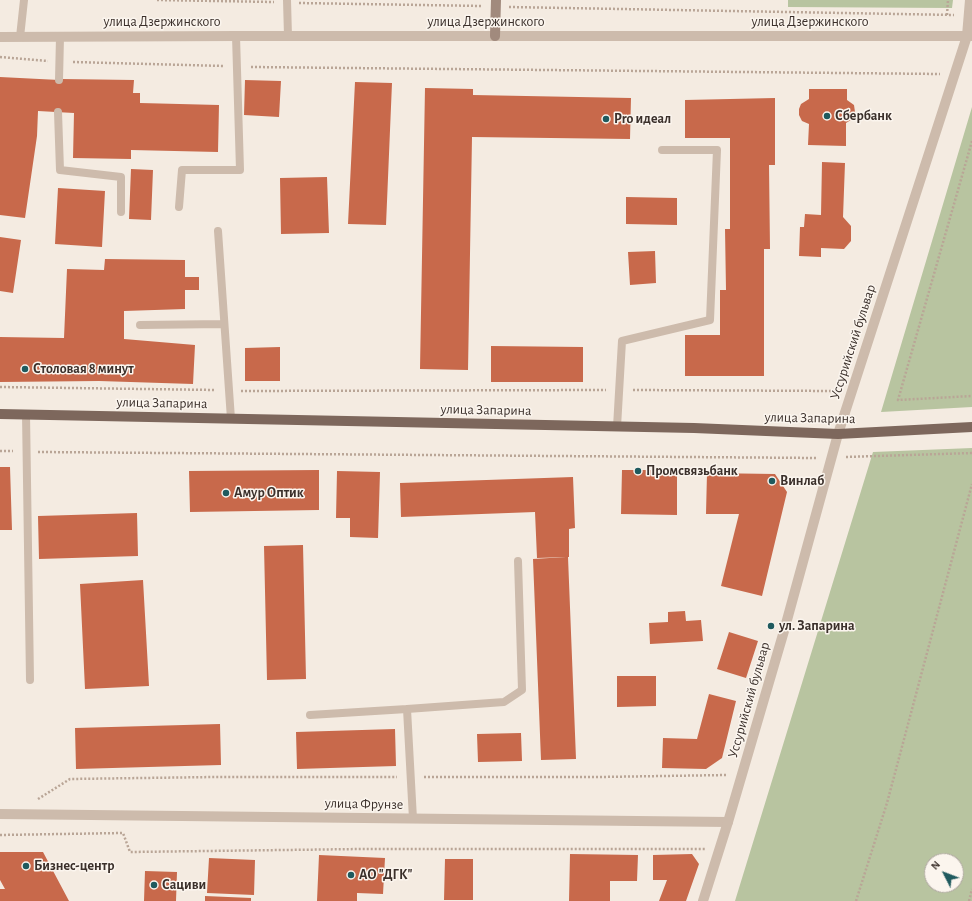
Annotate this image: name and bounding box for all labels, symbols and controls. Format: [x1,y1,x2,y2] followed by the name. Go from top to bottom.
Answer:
[103,14,221,30] street label: улица Дзержинского
[427,14,545,30] street label: улица Дзержинского
[751,14,869,30] street label: улица Дзержинского
[835,108,892,124] place label: Сбербанк
[614,111,671,127] place label: Pro идеал
[822,111,832,121] marker: Сбербанк
[601,114,611,124] marker: Pro идеал
[826,282,880,402] street label: Уссурийский бульвар
[33,361,134,377] place label: Столовая 8 минут
[20,364,30,374] marker: Столовая 8 минут
[116,394,208,412] street label: улица Запарина
[440,401,532,419] street label: улица Запарина
[764,409,856,427] street label: улица Запарина
[646,463,738,479] place label: Промсвязьбанк
[633,466,643,476] marker: Промсвязьбанк
[780,473,824,489] place label: Винлаб
[767,476,777,486] marker: Винлаб
[234,485,304,501] place label: Амур Оптик
[221,488,231,498] marker: Амур Оптик
[779,618,855,634] place label: ул. Запарина
[766,621,776,631] marker: ул. Запарина
[724,640,774,760] street label: Уссурийский бульвар
[325,795,403,813] street label: улица Фрунзе
[924,853,964,893] north arrow
[34,858,114,874] place label: Бизнес-центр
[929,859,942,872] text: N
[21,861,31,871] marker: Бизнес-центр
[359,867,412,883] place label: АО "ДГК"
[346,870,356,880] marker: АО "ДГК"
[162,877,206,893] place label: Сациви
[149,880,159,890] marker: Сациви

